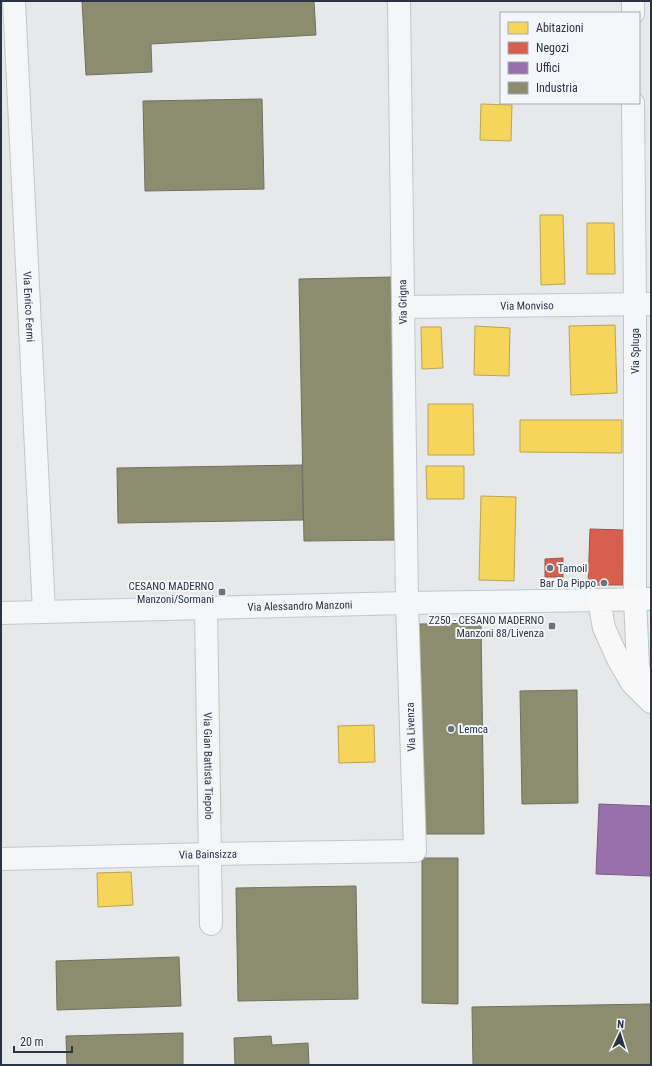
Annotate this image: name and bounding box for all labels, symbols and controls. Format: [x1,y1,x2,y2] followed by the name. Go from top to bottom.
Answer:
[500,12,640,104] legend
[536,21,584,35] text: Abitazioni
[536,41,569,55] text: Negozi
[536,61,560,75] text: Uffici
[536,81,578,95] text: Industria
[21,271,37,342] street label: Via Enrico Fermi
[396,279,410,325] street label: Via Grigna
[500,299,554,312] street label: Via Monviso
[629,328,642,374] street label: Via Spluga
[558,562,587,575] place label: Tamoil
[545,563,555,573] marker: Tamoil
[540,577,596,590] place label: Bar Da Pippo
[599,578,609,588] marker: Bar Da Pippo
[129,580,214,606] place label: CESANO MADERNO Manzoni/Sormani
[217,587,227,597] marker: CESANO MADERNO Manzoni/Sormani
[247,598,353,613] street label: Via Alessandro Manzoni
[429,614,544,640] place label: Z250 - CESANO MADERNO Manzoni 88/Livenza
[547,621,557,631] marker: Z250 - CESANO MADERNO Manzoni 88/Livenza
[404,702,418,752] street label: Via Livenza
[201,712,216,820] street label: Via Gian Battista Tiepolo
[459,723,488,736] place label: Lemca
[446,724,456,734] marker: Lemca
[179,847,237,861] street label: Via Bainsizza
[600,1014,640,1054] north arrow
[617,1018,625,1031] text: N
[14,1028,72,1054] scale bar
[20,1035,44,1049] text: 20 m

